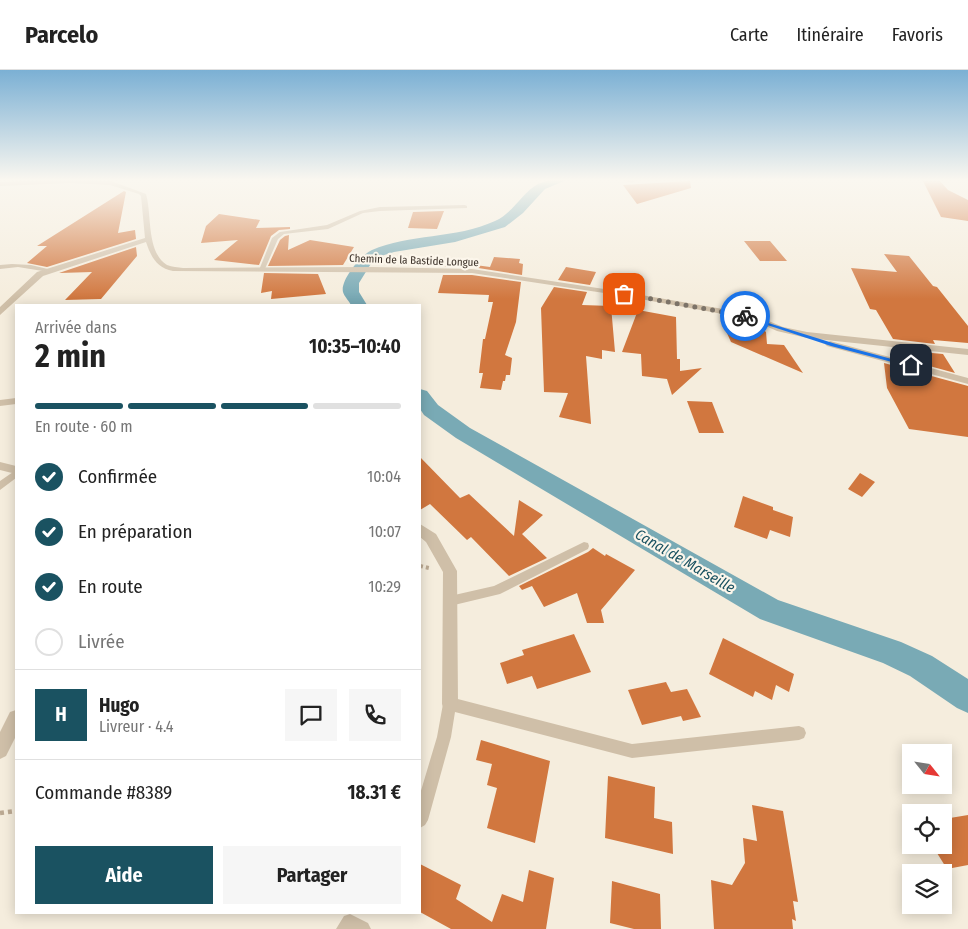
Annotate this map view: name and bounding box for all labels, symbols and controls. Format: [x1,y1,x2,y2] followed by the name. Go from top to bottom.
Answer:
[25,21,98,49] text: Parcelo
[730,24,768,46] text: Carte
[796,24,864,46] text: Itinéraire
[892,24,943,46] text: Favoris
[349,252,479,269] street label: Chemin de la Bastide Longue
[603,273,645,315] pin
[610,280,638,308] icon: bag
[720,291,770,341] courier
[731,302,759,330] icon: bike
[35,318,117,337] text: Arrivée dans
[309,335,401,358] text: 10:35–10:40
[35,337,106,375] text: 2 min
[890,344,932,386] pin
[897,351,925,379] icon: home
[35,417,133,436] text: En route · 60 m
[35,463,63,491] icon: check
[78,465,157,488] text: Confirmée
[367,467,401,486] text: 10:04
[35,518,63,546] icon: check
[78,520,192,543] text: En préparation
[369,522,401,541] text: 10:07
[632,525,738,597] water label: Canal de Marseille
[35,573,63,601] icon: check
[78,575,143,598] text: En route
[368,577,401,596] text: 10:29
[78,630,125,653] text: Livrée
[285,689,337,741] button: chat
[349,689,401,741] button: phone
[99,694,139,717] text: Hugo
[55,703,67,726] text: H
[99,717,173,736] text: Livreur · 4.4
[902,744,952,794] north arrow
[902,744,952,914] map controls
[35,781,172,804] text: Commande #8389
[347,781,401,804] text: 18.31 €
[902,804,952,854] button: locate
[35,846,213,904] button: Aide
[223,846,401,904] button: Partager
[902,864,952,914] button: layers

